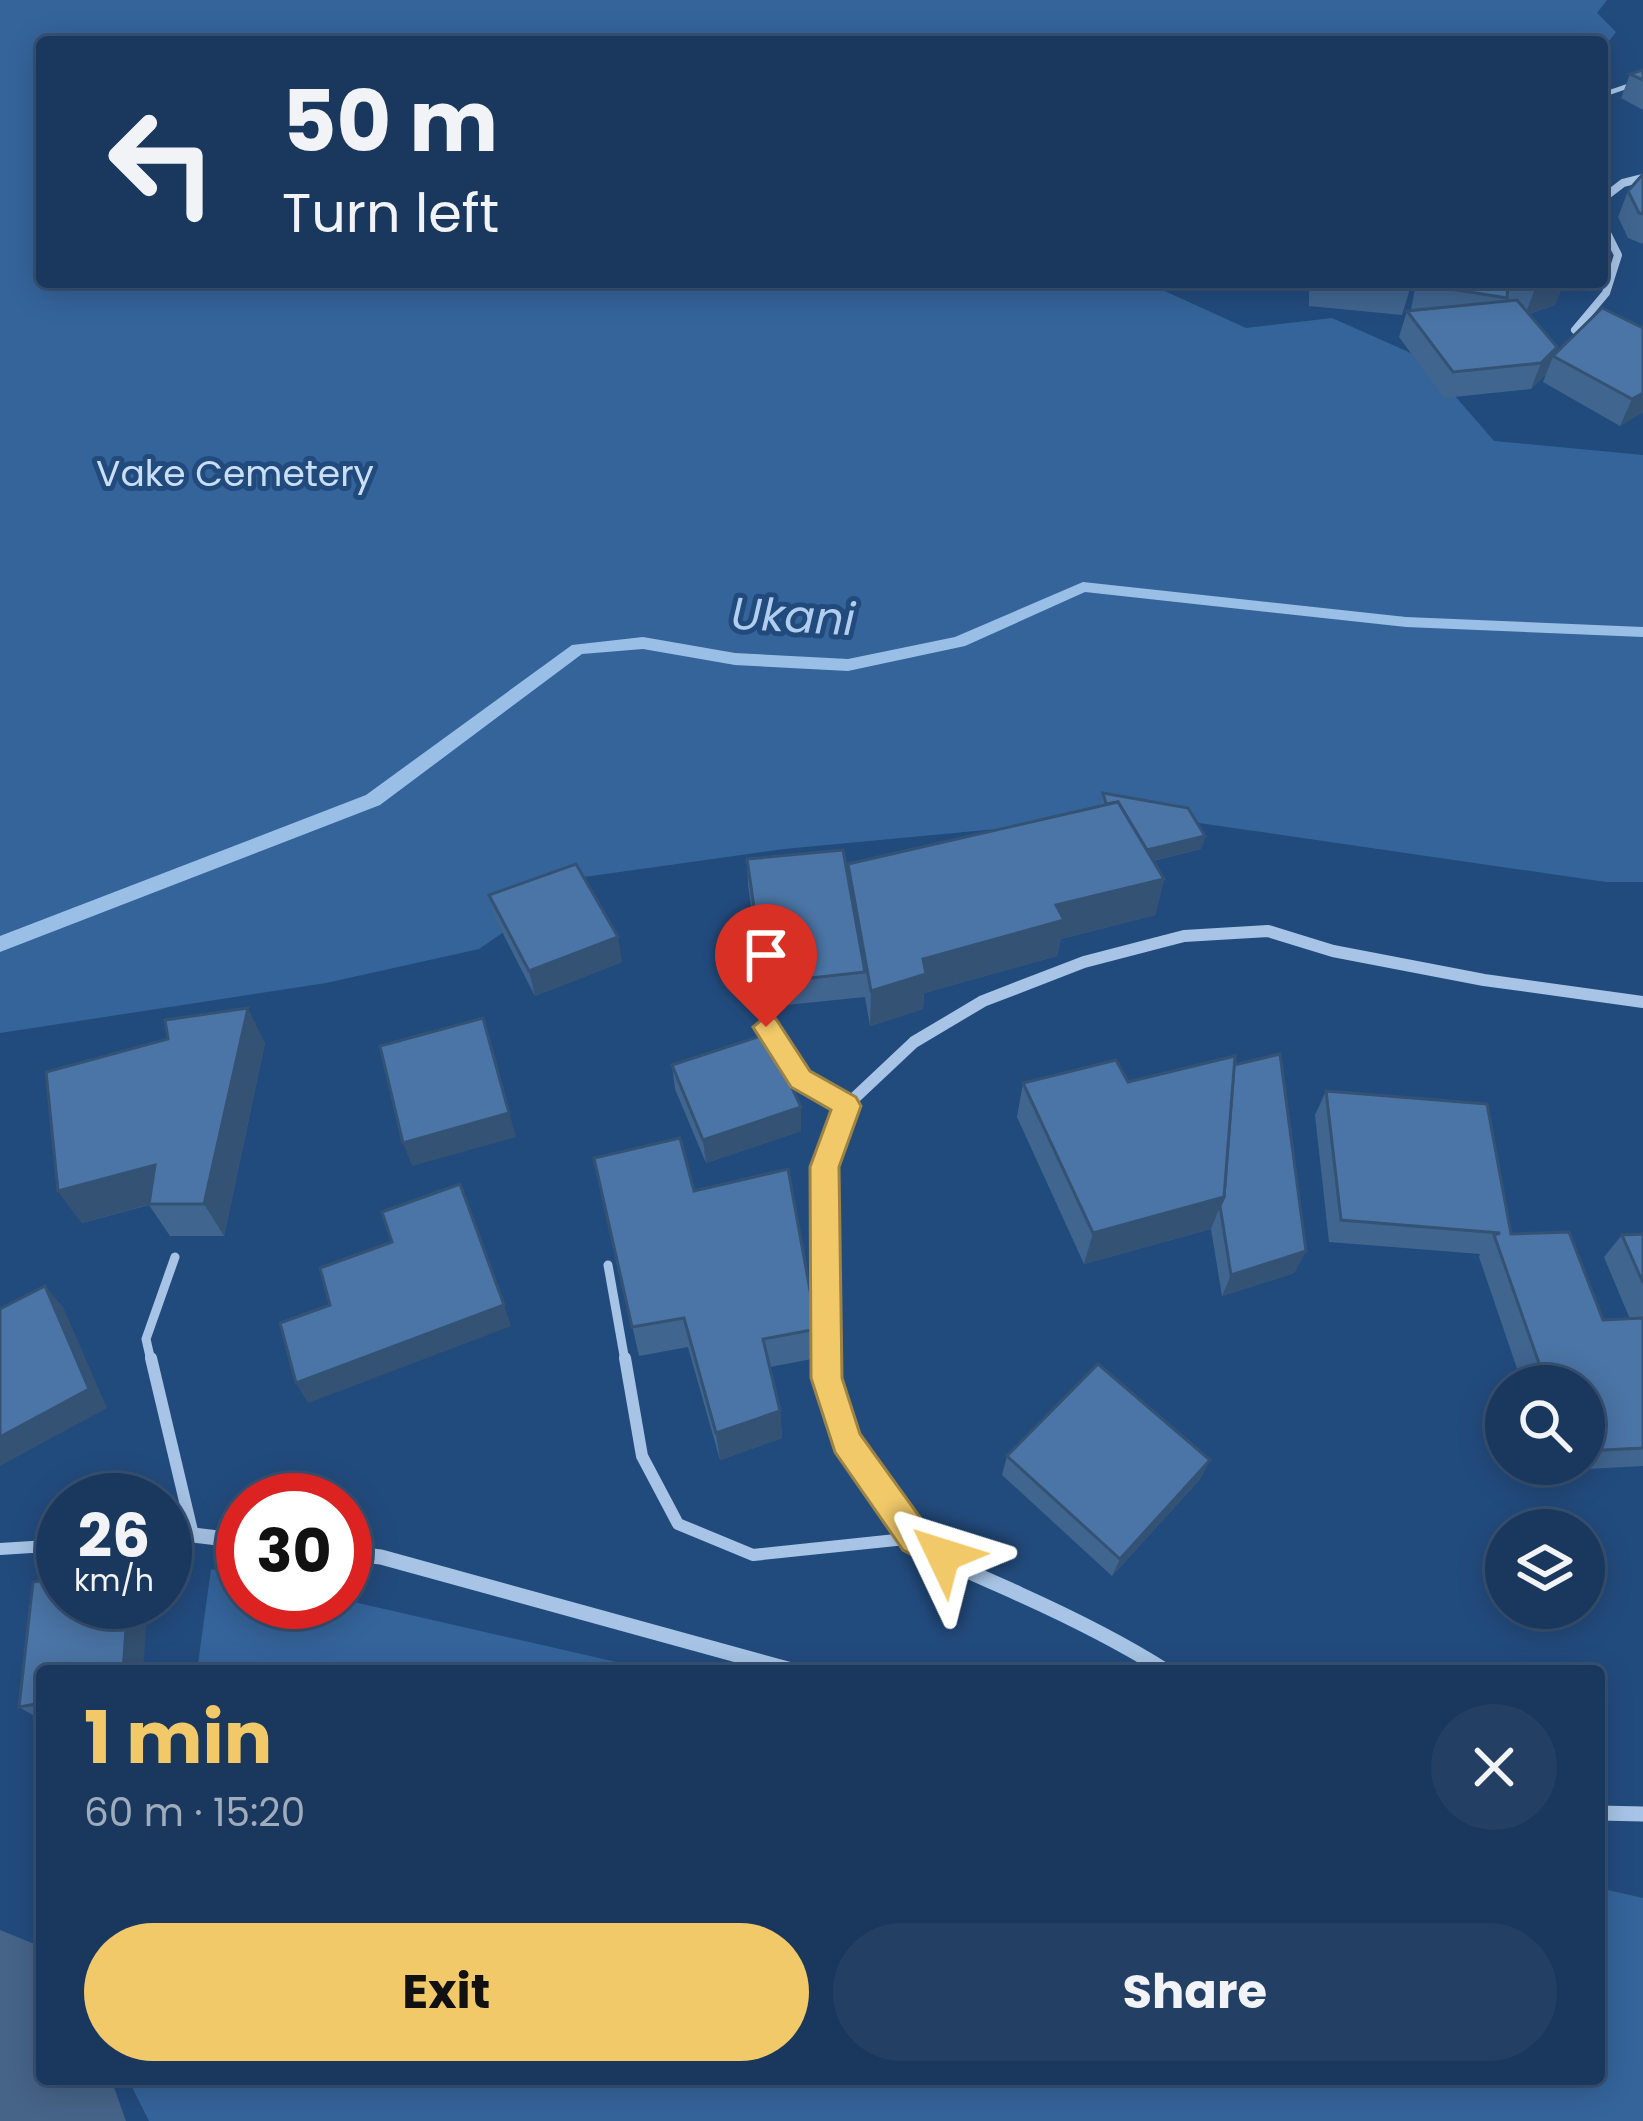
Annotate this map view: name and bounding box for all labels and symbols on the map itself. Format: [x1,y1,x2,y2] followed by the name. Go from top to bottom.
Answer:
[96,448,374,499] park label: Vake Cemetery
[729,582,857,651] water label: Ukani
[715,904,817,1027] pin
[216,1473,372,1629] speed limit sign: 30
[880,1492,1006,1618] position arrow

